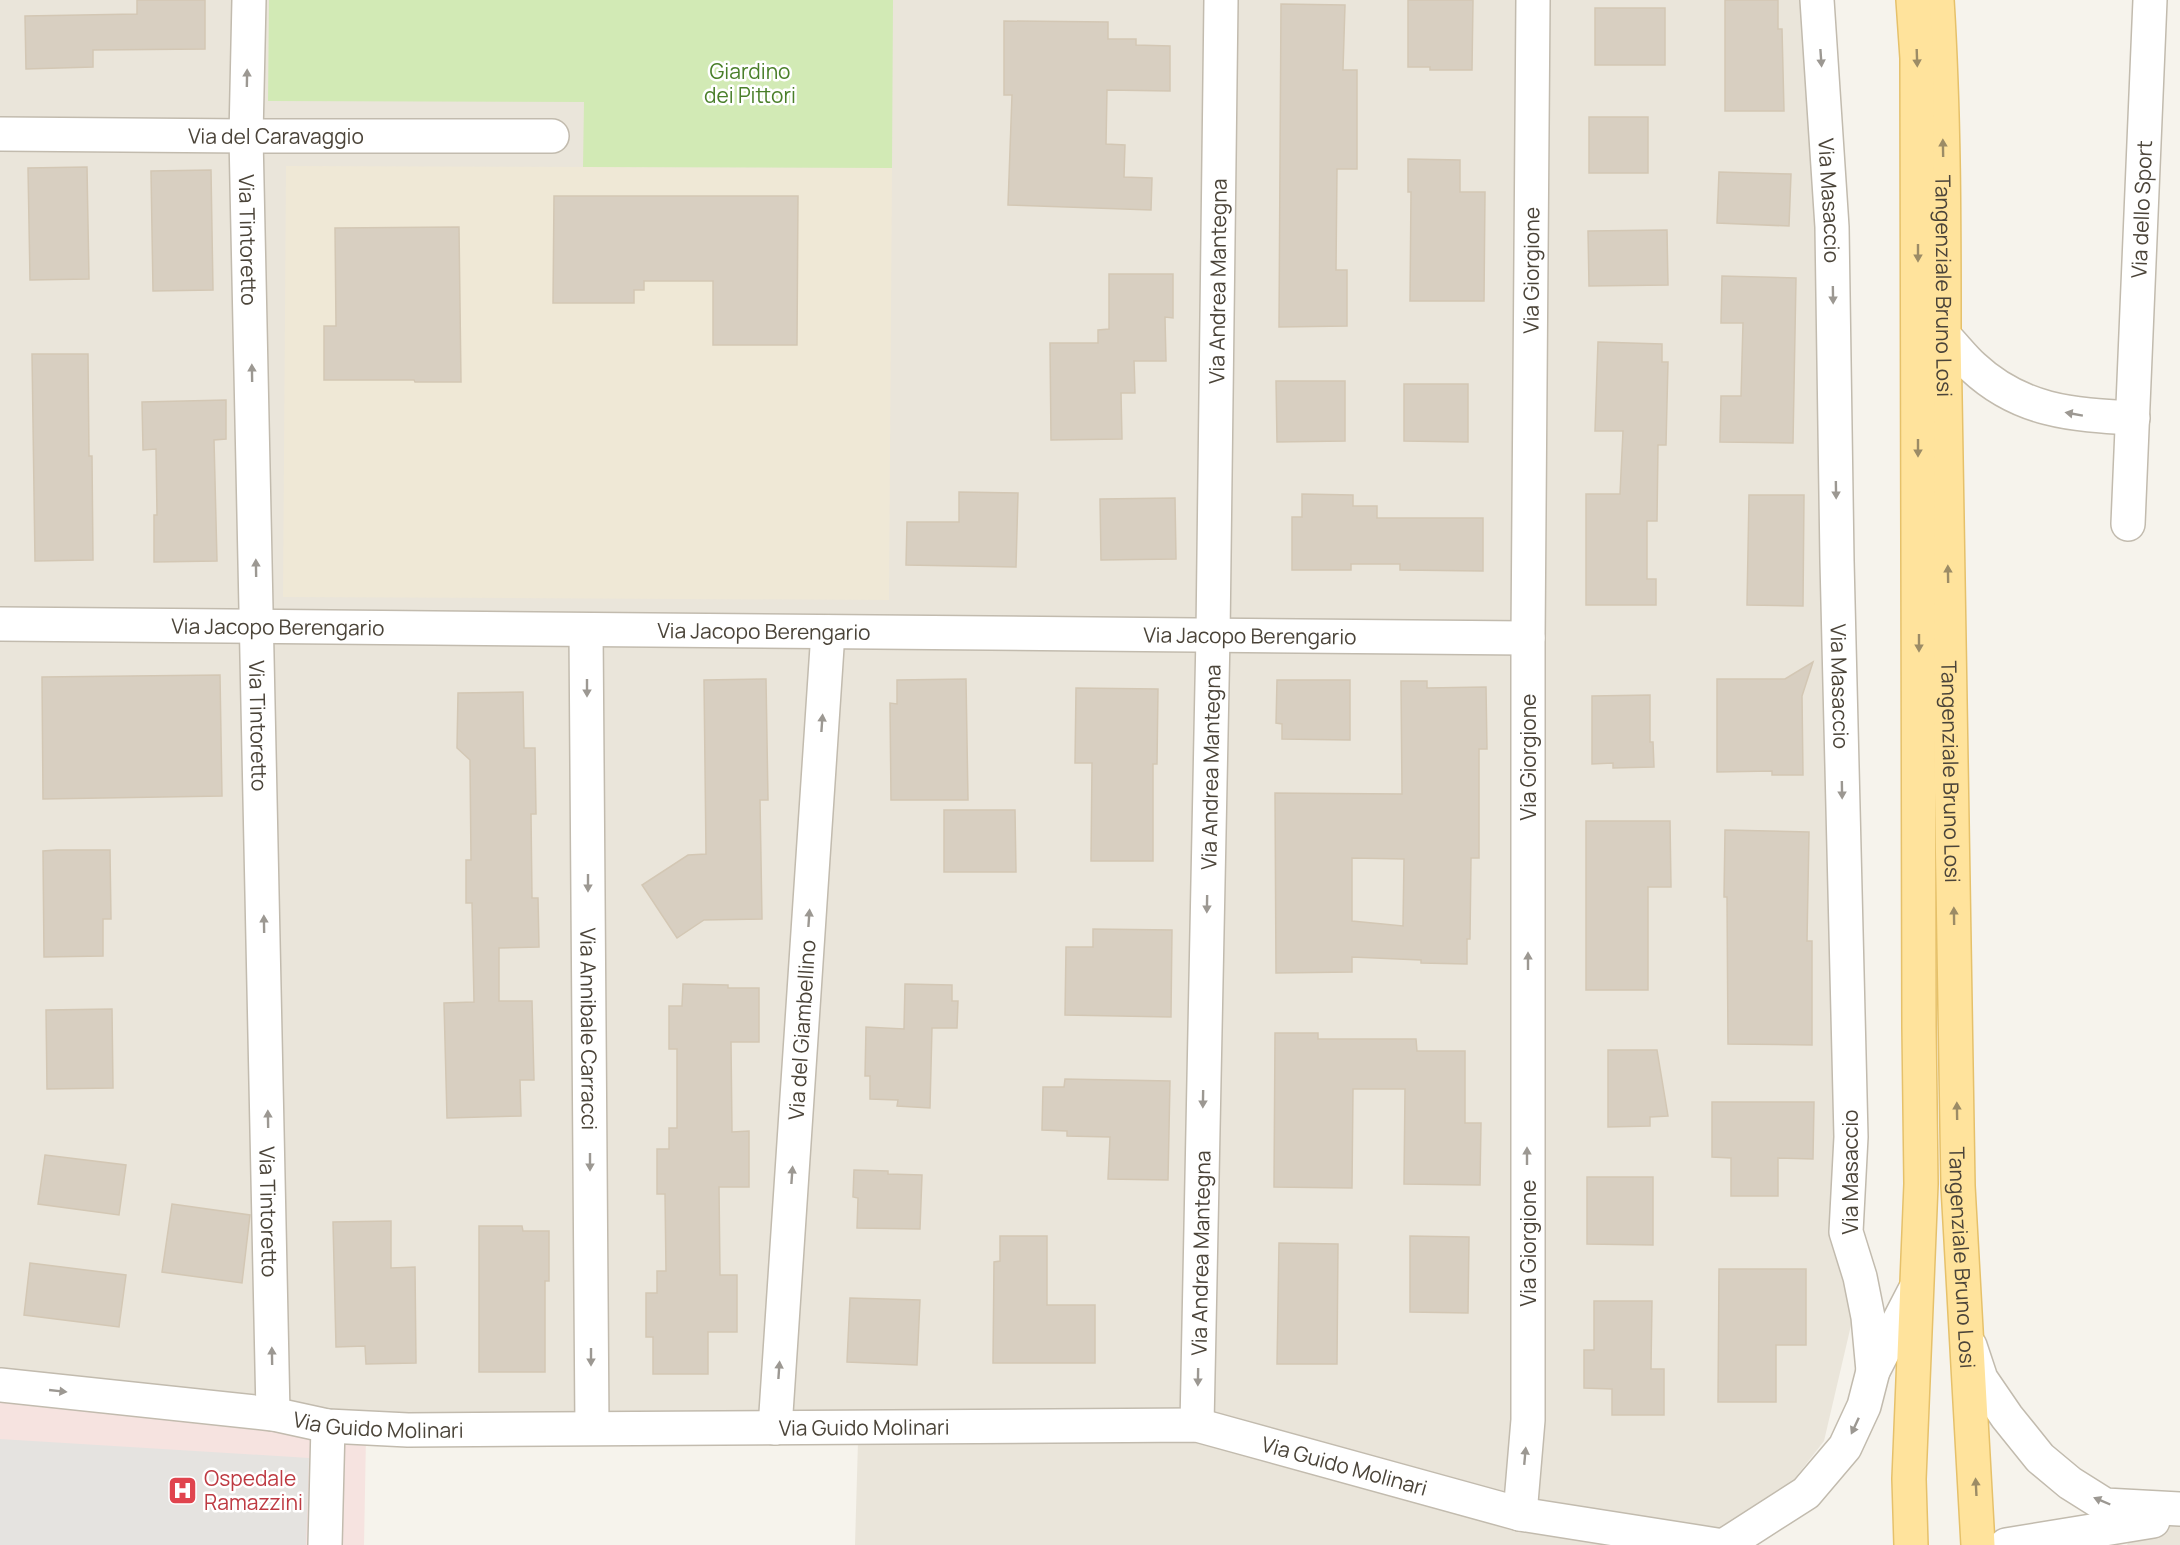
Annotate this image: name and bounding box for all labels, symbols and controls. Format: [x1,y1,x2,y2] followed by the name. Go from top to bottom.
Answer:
[1816,49,1826,68] one-way arrow
[1912,49,1921,68] one-way arrow
[704,57,796,109] park label: Giardino dei Pittori
[243,68,252,87] one-way arrow
[188,122,364,150] street label: Via del Caravaggio
[1812,137,1847,263] street label: Via Masaccio
[1938,138,1948,157] one-way arrow
[2124,140,2158,279] street label: Via dello Sport
[233,174,264,306] street label: Via Tintoretto
[1929,175,1959,397] street label: Tangenziale Bruno Losi
[1202,178,1233,384] street label: Via Andrea Mantegna
[1516,207,1545,334] street label: Via Giorgione
[1913,244,1923,263] one-way arrow
[1828,285,1838,304] one-way arrow
[247,364,257,383] one-way arrow
[2065,409,2084,418] one-way arrow
[1913,439,1923,458] one-way arrow
[1831,480,1841,499] one-way arrow
[252,559,261,578] one-way arrow
[1943,564,1953,583] one-way arrow
[171,612,385,642] street label: Via Jacopo Berengario
[657,616,871,646] street label: Via Jacopo Berengario
[1143,620,1357,650] street label: Via Jacopo Berengario
[1825,624,1856,749] street label: Via Masaccio
[1914,634,1924,653] one-way arrow
[243,660,274,792] street label: Via Tintoretto
[1935,661,1967,883] street label: Tangenziale Bruno Losi
[1194,664,1226,870] street label: Via Andrea Mantegna
[582,679,592,698] one-way arrow
[1514,694,1542,820] street label: Via Giorgione
[817,714,826,733] one-way arrow
[1838,780,1847,799] one-way arrow
[583,874,593,893] one-way arrow
[1202,894,1212,913] one-way arrow
[1949,906,1959,925] one-way arrow
[804,908,813,927] one-way arrow
[259,914,268,933] one-way arrow
[574,928,604,1130] street label: Via Annibale Carracci
[782,939,821,1121] street label: Via del Giambellino
[1523,952,1533,971] one-way arrow
[1198,1089,1208,1108] one-way arrow
[1952,1101,1962,1120] one-way arrow
[263,1109,272,1128] one-way arrow
[1836,1110,1864,1234] street label: Via Masaccio
[253,1146,284,1278] street label: Via Tintoretto
[1943,1146,1982,1369] street label: Tangenziale Bruno Losi
[1522,1147,1532,1166] one-way arrow
[1184,1150,1217,1356] street label: Via Andrea Mantegna
[585,1153,595,1172] one-way arrow
[787,1166,796,1185] one-way arrow
[1514,1180,1542,1306] street label: Via Giorgione
[268,1346,277,1365] one-way arrow
[586,1348,596,1367] one-way arrow
[774,1360,783,1379] one-way arrow
[1193,1368,1202,1387] one-way arrow
[49,1386,68,1396] one-way arrow
[291,1405,464,1444] street label: Via Guido Molinari
[779,1413,950,1442] street label: Via Guido Molinari
[1850,1417,1859,1434] one-way arrow
[1258,1429,1431,1502] street label: Via Guido Molinari
[1520,1446,1530,1465] one-way arrow
[204,1464,303,1516] place label: Ospedale Ramazzini
[167,1474,199,1506] hospital icon: Ospedale Ramazzini
[1971,1477,1980,1496] one-way arrow
[2092,1496,2110,1506] one-way arrow

